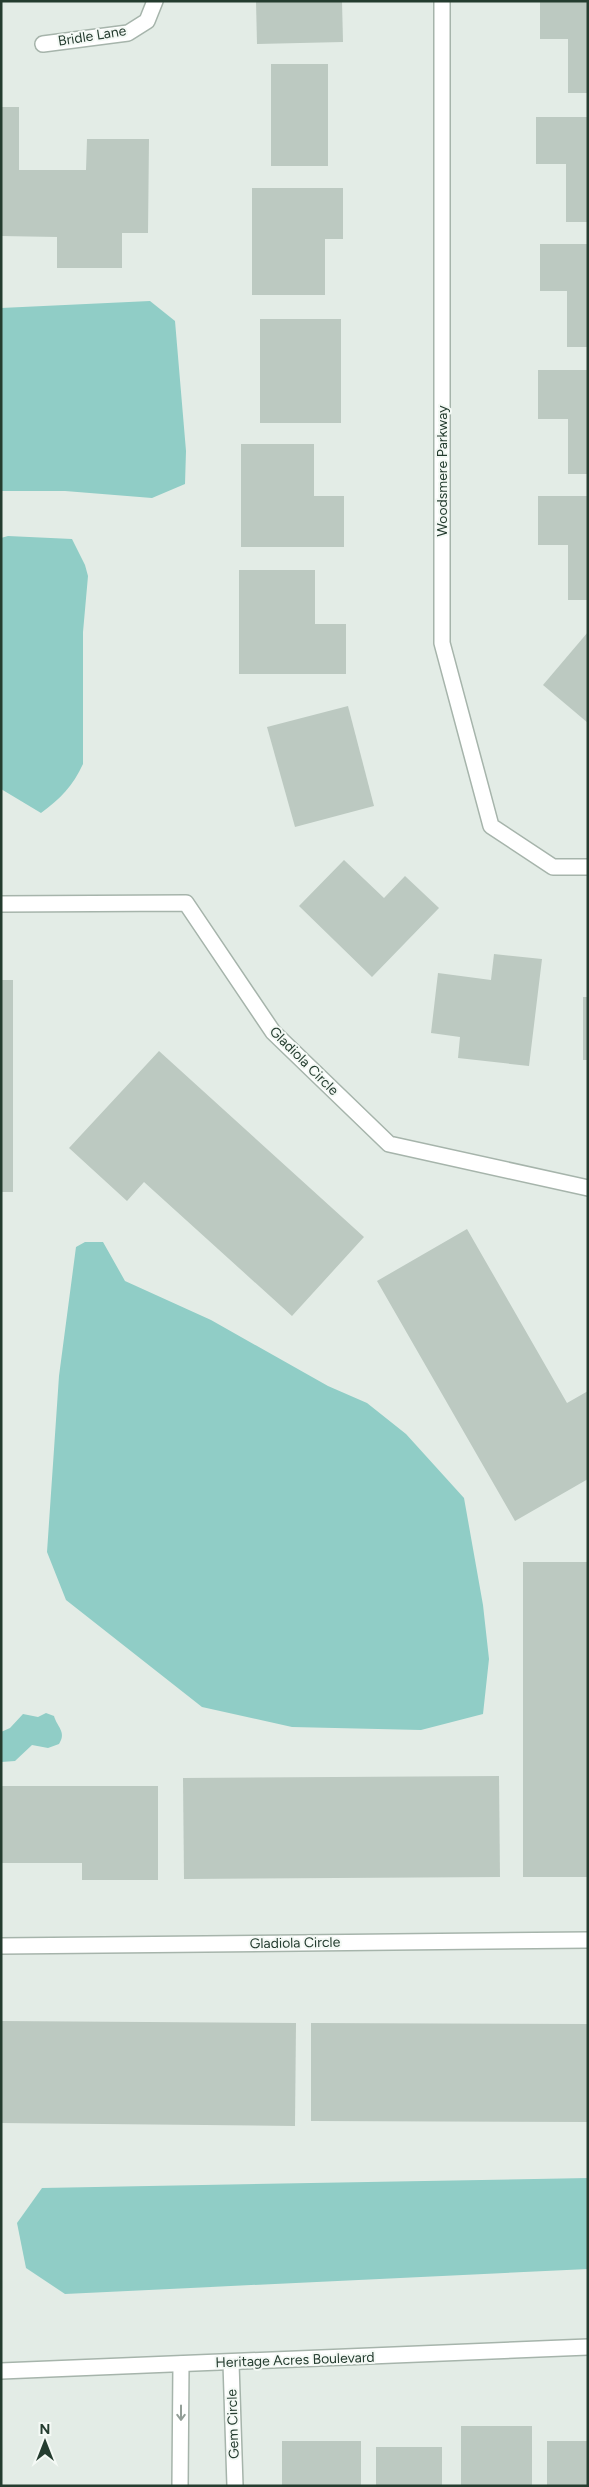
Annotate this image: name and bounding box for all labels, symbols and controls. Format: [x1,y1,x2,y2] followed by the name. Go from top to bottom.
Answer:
[57,22,128,50] street label: Bridle Lane
[434,405,451,537] street label: Woodsmere Parkway
[266,1023,342,1099] street label: Gladiola Circle
[250,1934,341,1952] street label: Gladiola Circle
[215,2349,375,2371] street label: Heritage Acres Boulevard
[223,2388,243,2459] street label: Gem Circle
[176,2405,185,2421] one-way arrow
[20,2417,70,2467] north arrow
[40,2421,50,2438] text: N

